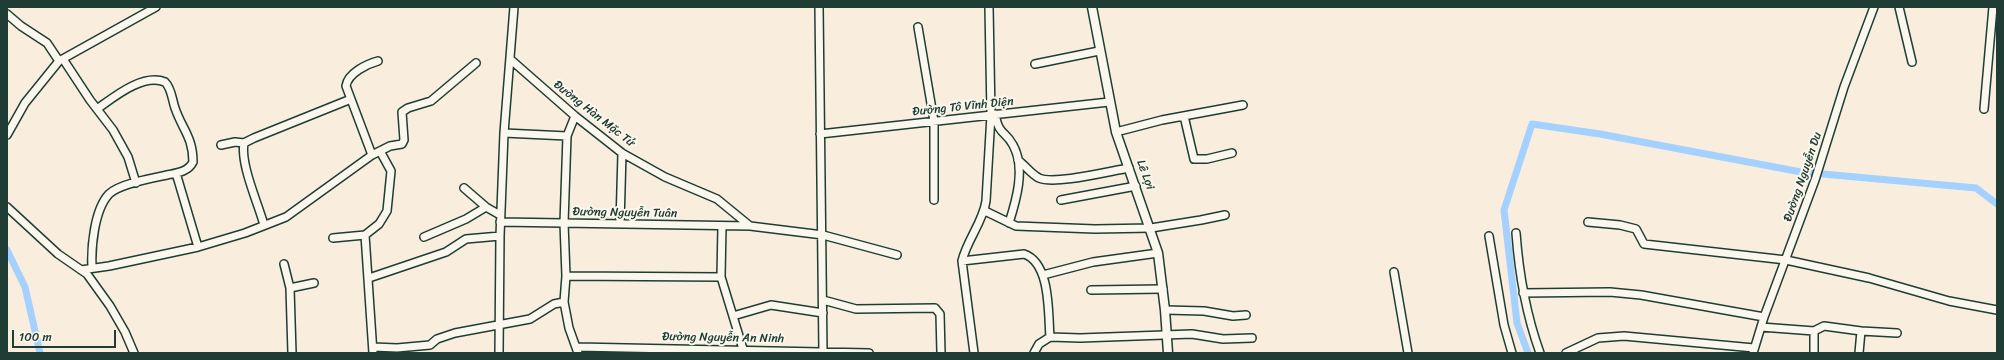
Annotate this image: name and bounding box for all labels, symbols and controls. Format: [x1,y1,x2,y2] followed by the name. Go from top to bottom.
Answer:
[550,78,638,150] street label: Đường Hàn Mặc Tử
[912,95,1014,119] street label: Đường Tô Vĩnh Diện
[1781,130,1825,224] street label: Đường Nguyễn Du
[1133,158,1157,192] street label: Lê Lợi
[573,205,677,221] street label: Đường Nguyễn Tuân
[14,322,118,348] scale bar
[19,326,52,348] text: 100 m
[662,330,784,346] street label: Đường Nguyễn An Ninh

